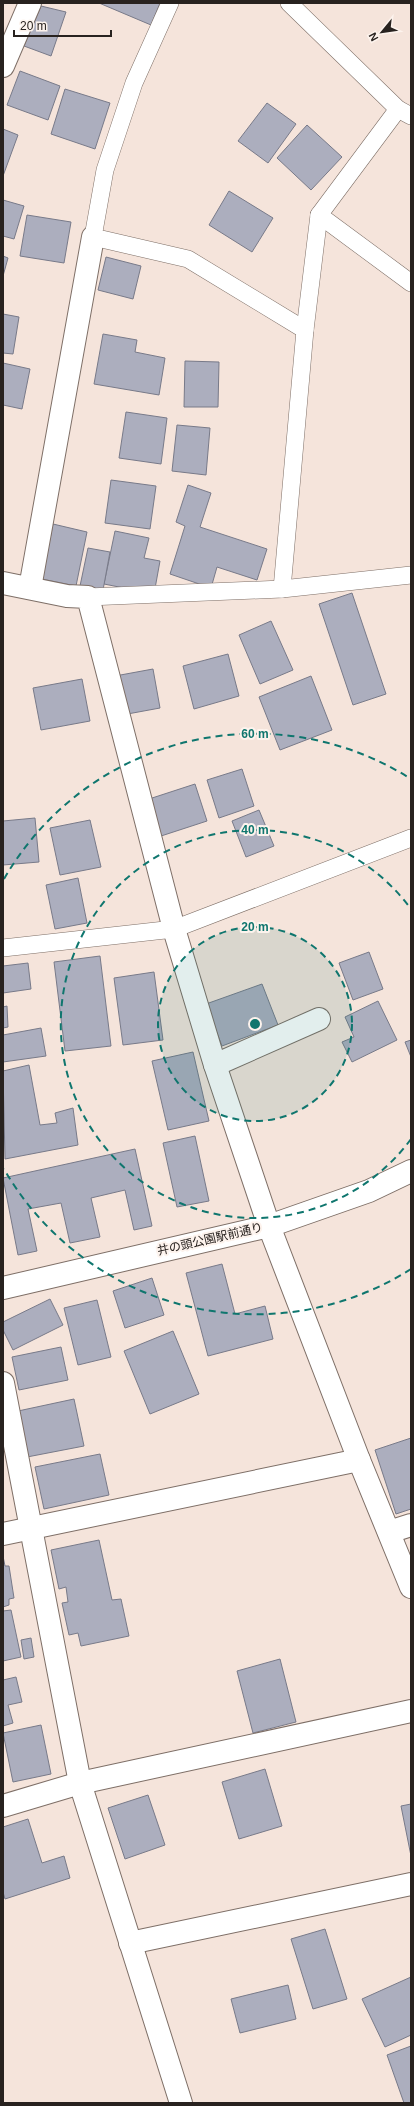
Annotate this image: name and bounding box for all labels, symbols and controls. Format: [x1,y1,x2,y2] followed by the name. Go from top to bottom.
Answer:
[14,12,111,38] scale bar
[362,12,402,52] north arrow
[20,19,47,33] text: 20 m
[366,30,380,43] text: N
[241,727,269,741] text: 60 m
[241,823,269,837] text: 40 m
[241,920,269,934] text: 20 m
[248,1017,262,1031] centre of rings
[156,1220,264,1258] street label: 井の頭公園駅前通り

